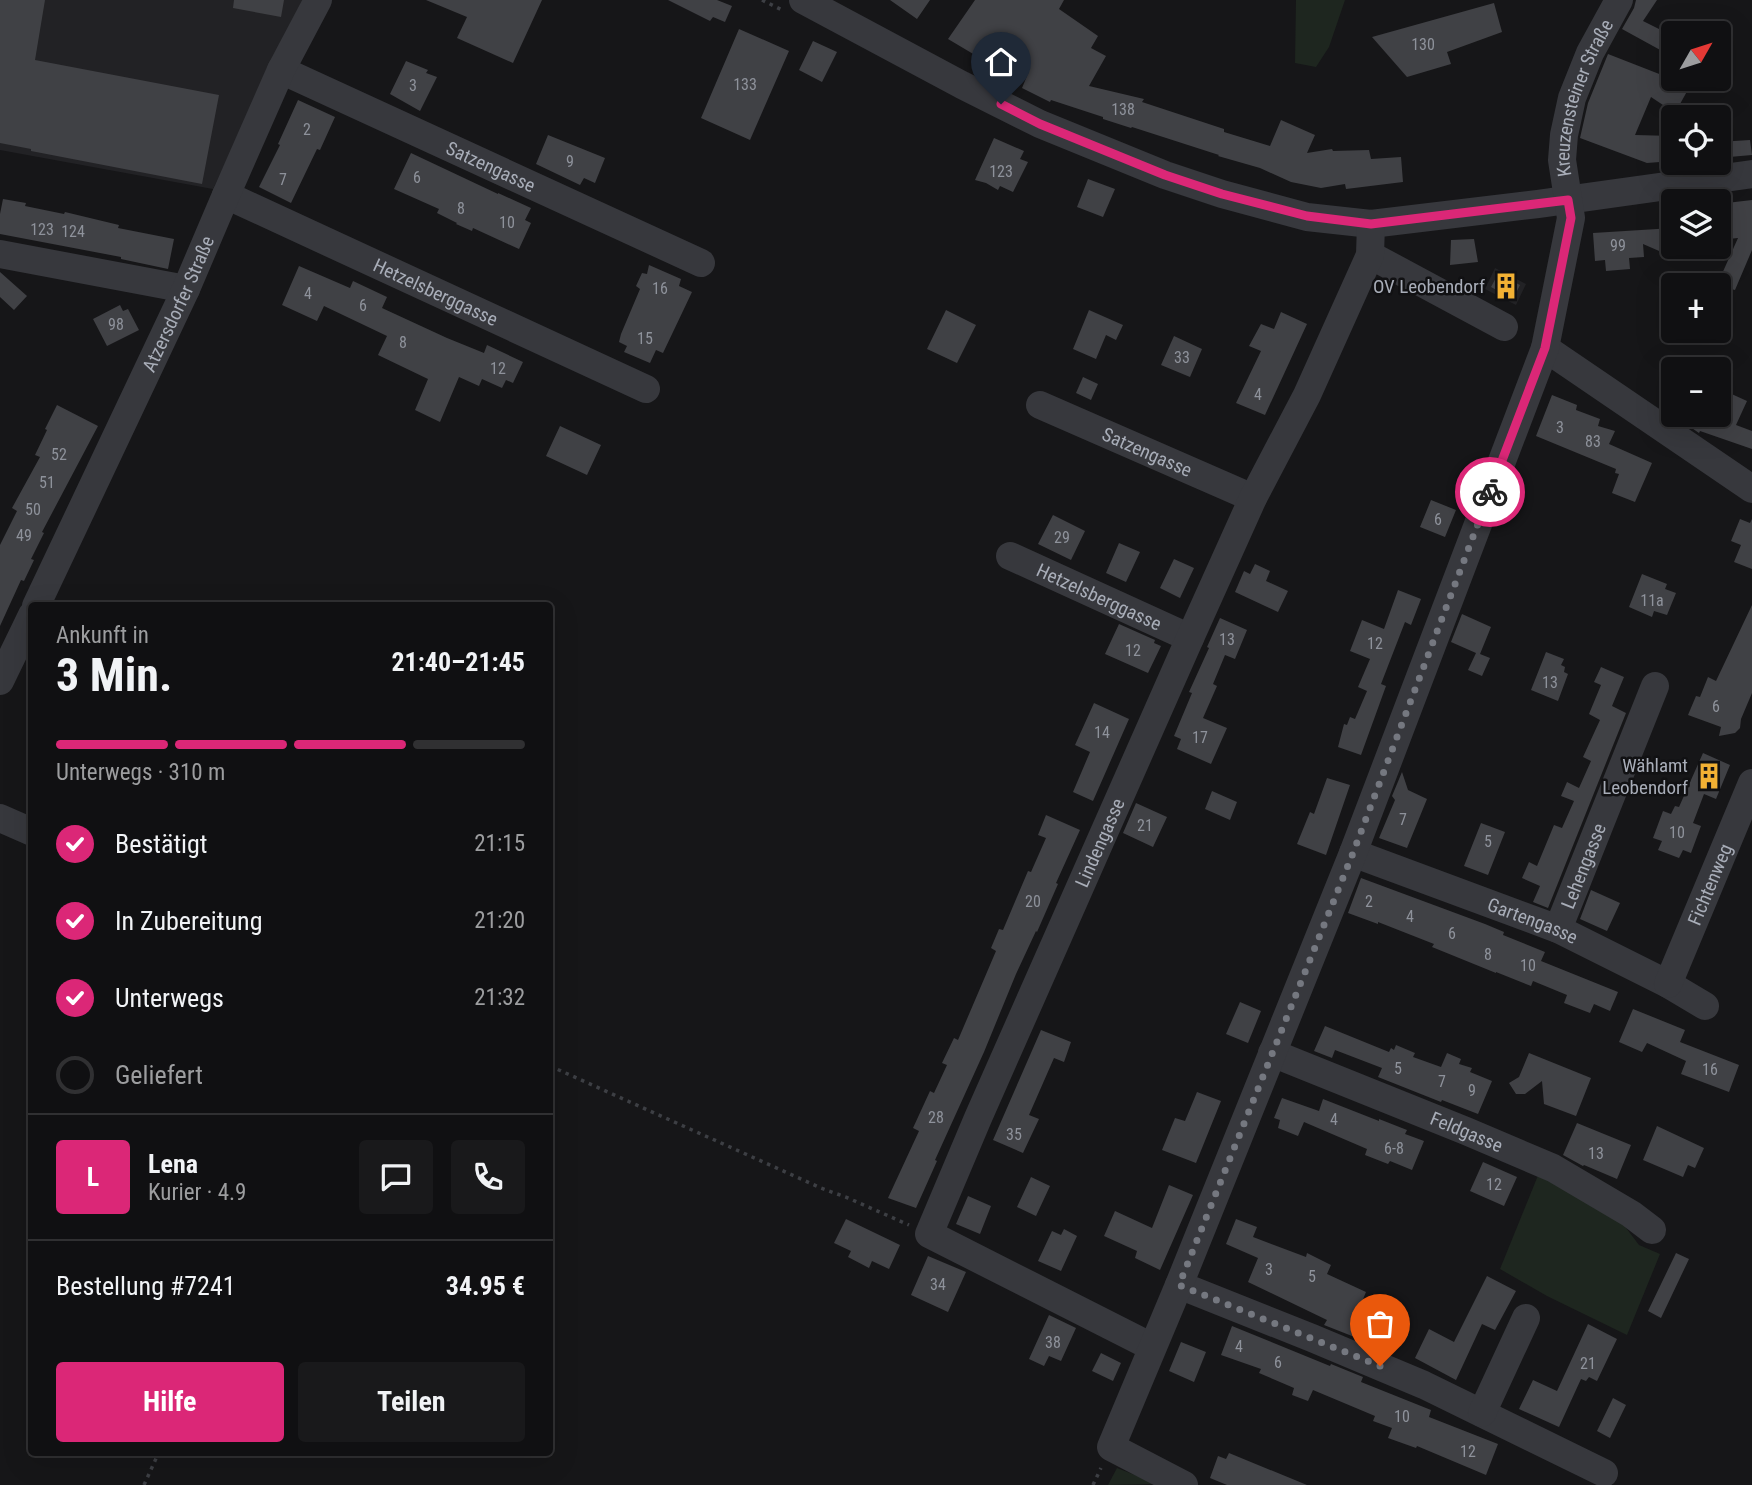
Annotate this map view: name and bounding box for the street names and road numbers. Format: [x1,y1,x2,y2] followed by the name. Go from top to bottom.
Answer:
[1551,15,1618,178] street label: Kreuzensteiner Straße
[442,136,539,197] street label: Satzengasse
[138,232,219,376] street label: Atzersdorfer Straße
[370,254,501,331] street label: Hetzelsberggasse
[1099,423,1196,482] street label: Satzengasse
[1033,559,1165,635] street label: Hetzelsberggasse
[1070,795,1130,891] street label: Lindengasse
[1556,820,1611,912] street label: Lehengasse
[1683,841,1737,929] street label: Fichtenweg
[1484,893,1582,949] street label: Gartengasse
[1427,1107,1506,1157] street label: Feldgasse

